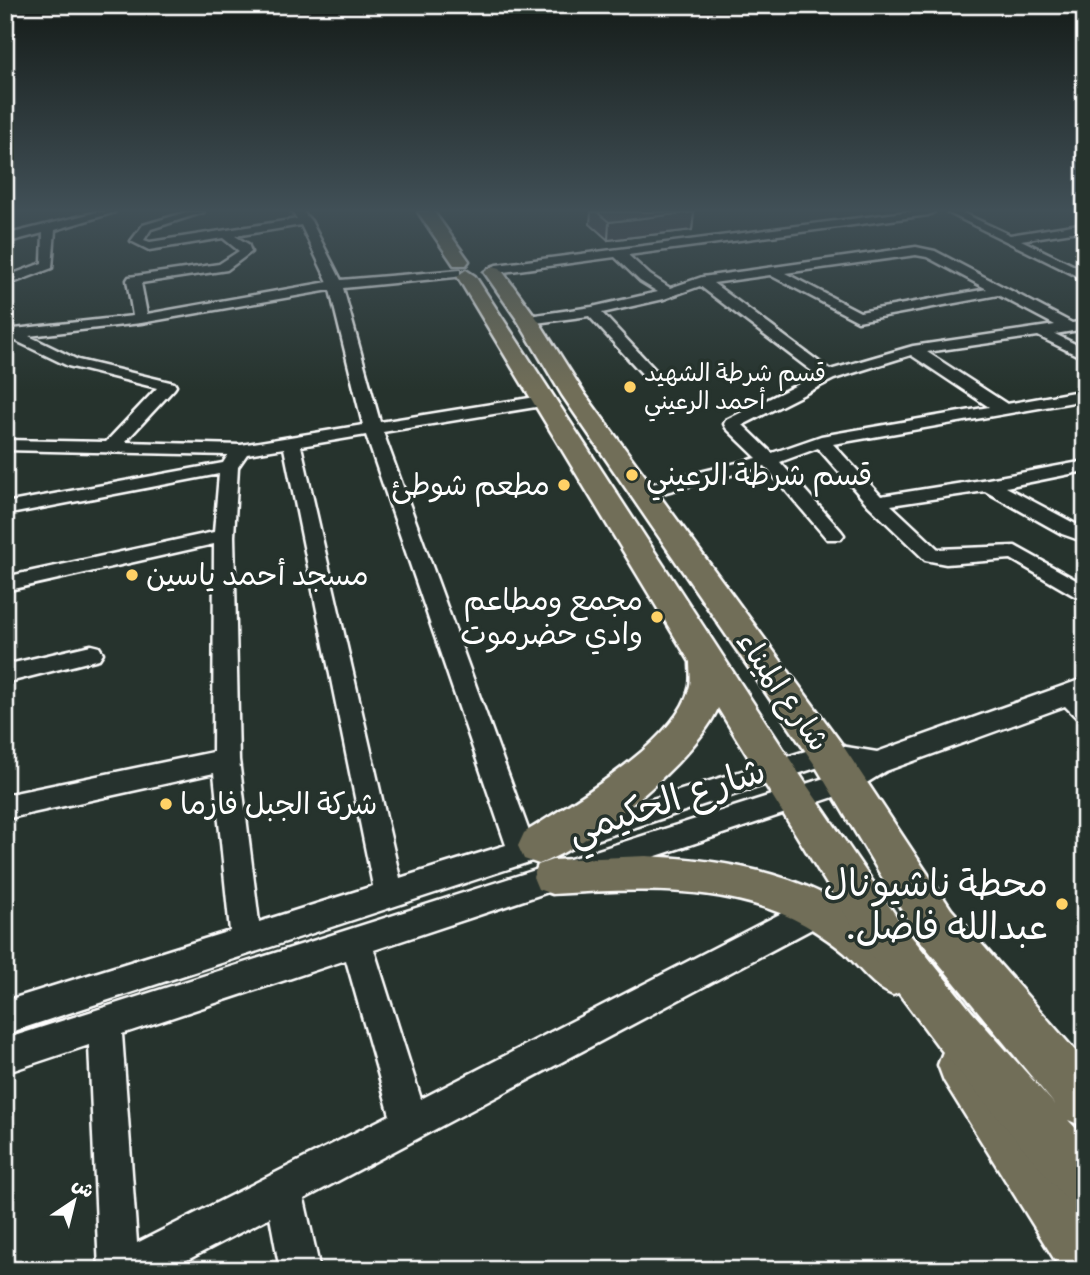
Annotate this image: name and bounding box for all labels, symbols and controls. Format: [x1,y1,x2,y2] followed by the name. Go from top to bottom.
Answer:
[644,358,826,422] place label: قسم شرطة الشهيد أحمد الرعيني
[622,379,638,395] marker: قسم شرطة الشهيد أحمد الرعيني
[646,456,872,501] place label: قسم شرطة الرعيني
[391,466,550,507] place label: مطعم شوطئ
[624,467,640,483] marker: قسم شرطة الرعيني
[556,477,572,493] marker: مطعم شوطئ
[146,556,369,593] place label: مسجد أحمد ياسين
[124,567,140,583] marker: مسجد أحمد ياسين
[460,581,643,655] place label: مجمع ومطاعم وادي حضرموت
[649,609,665,625] marker: مجمع ومطاعم وادي حضرموت
[726,624,838,759] street label: شارع الميناء
[562,747,774,862] street label: شارع الحكيمي
[180,785,378,822] place label: شركة الجبل فارما
[158,796,174,812] marker: شركة الجبل فارما
[823,861,1048,949] place label: محطة ناشيونال .عبدالله فاضل
[1054,896,1070,912] marker: محطة ناشيونال .عبدالله فاضل
[38,1166,108,1236] north arrow
[68,1172,99,1203] text: ش

